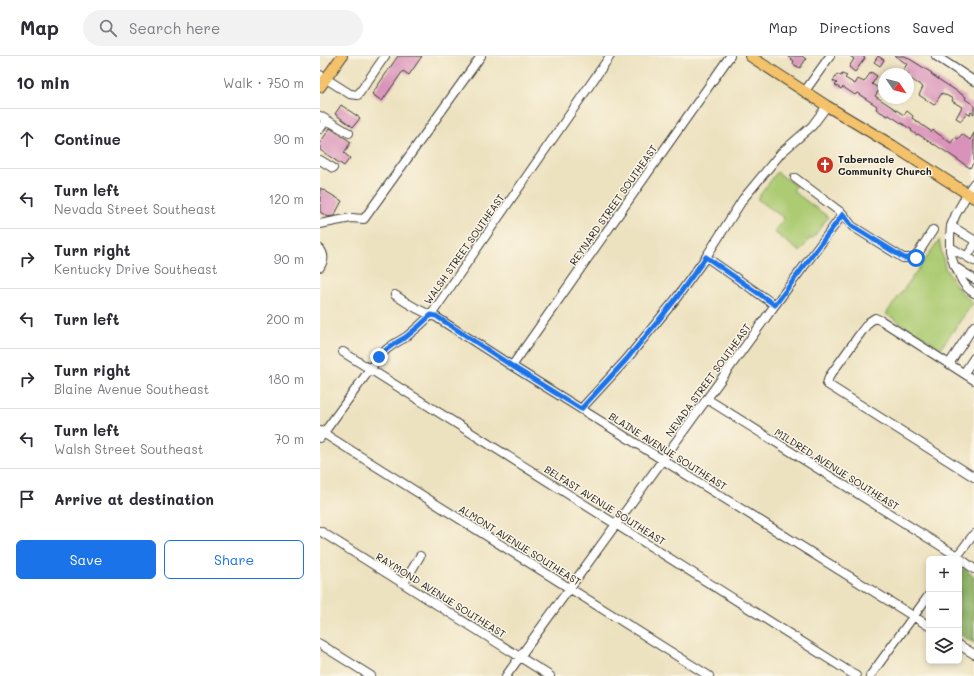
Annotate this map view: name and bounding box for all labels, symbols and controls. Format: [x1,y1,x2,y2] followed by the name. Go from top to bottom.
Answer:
[83,10,363,46] search box
[20,15,59,40] text: Map
[97,17,119,39] icon: search
[129,18,220,38] text: Search here
[769,18,797,37] text: Map
[819,18,890,37] text: Directions
[912,18,954,37] text: Saved
[878,68,914,104] north arrow
[16,71,70,93] text: 10 min
[223,74,304,91] text: Walk · 750 m
[16,128,38,150] icon: ahead
[54,129,121,149] text: Continue
[274,130,304,147] text: 90 m
[566,142,660,268] street label: REYNARD STREET SOUTHEAST
[838,152,932,178] place label: Tabernacle Community Church
[815,155,835,175] church icon: Tabernacle Community Church
[54,180,119,200] text: Turn left
[16,188,38,210] icon: left
[268,190,304,207] text: 120 m
[421,191,508,307] street label: WALSH STREET SOUTHEAST
[54,200,216,217] text: Nevada Street Southeast
[54,240,131,260] text: Turn right
[16,248,38,270] icon: right
[907,249,925,267] route start
[274,250,304,267] text: 90 m
[54,260,217,277] text: Kentucky Drive Southeast
[16,308,38,330] icon: left
[54,309,119,329] text: Turn left
[266,310,304,327] text: 200 m
[662,320,754,439] street label: NEVADA STREET SOUTHEAST
[370,348,388,366] route end
[54,360,131,380] text: Turn right
[16,368,38,390] icon: right
[268,370,304,387] text: 180 m
[54,380,209,397] text: Blaine Avenue Southeast
[606,409,730,493] street label: BLAINE AVENUE SOUTHEAST
[54,420,119,440] text: Turn left
[772,425,902,513] street label: MILDRED AVENUE SOUTHEAST
[16,428,38,450] icon: left
[274,430,304,447] text: 70 m
[54,440,204,457] text: Walsh Street Southeast
[542,462,669,548] street label: BELFAST AVENUE SOUTHEAST
[16,488,38,510] icon: arrive
[54,489,214,509] text: Arrive at destination
[456,502,584,589] street label: ALMONT AVENUE SOUTHEAST
[16,540,156,579] button: Save
[164,540,304,579] button: Share
[373,549,509,641] street label: RAYMOND AVENUE SOUTHEAST
[926,556,962,664] map controls
[926,556,962,592] button: +
[926,592,962,628] button: −
[926,628,962,664] button: layers

